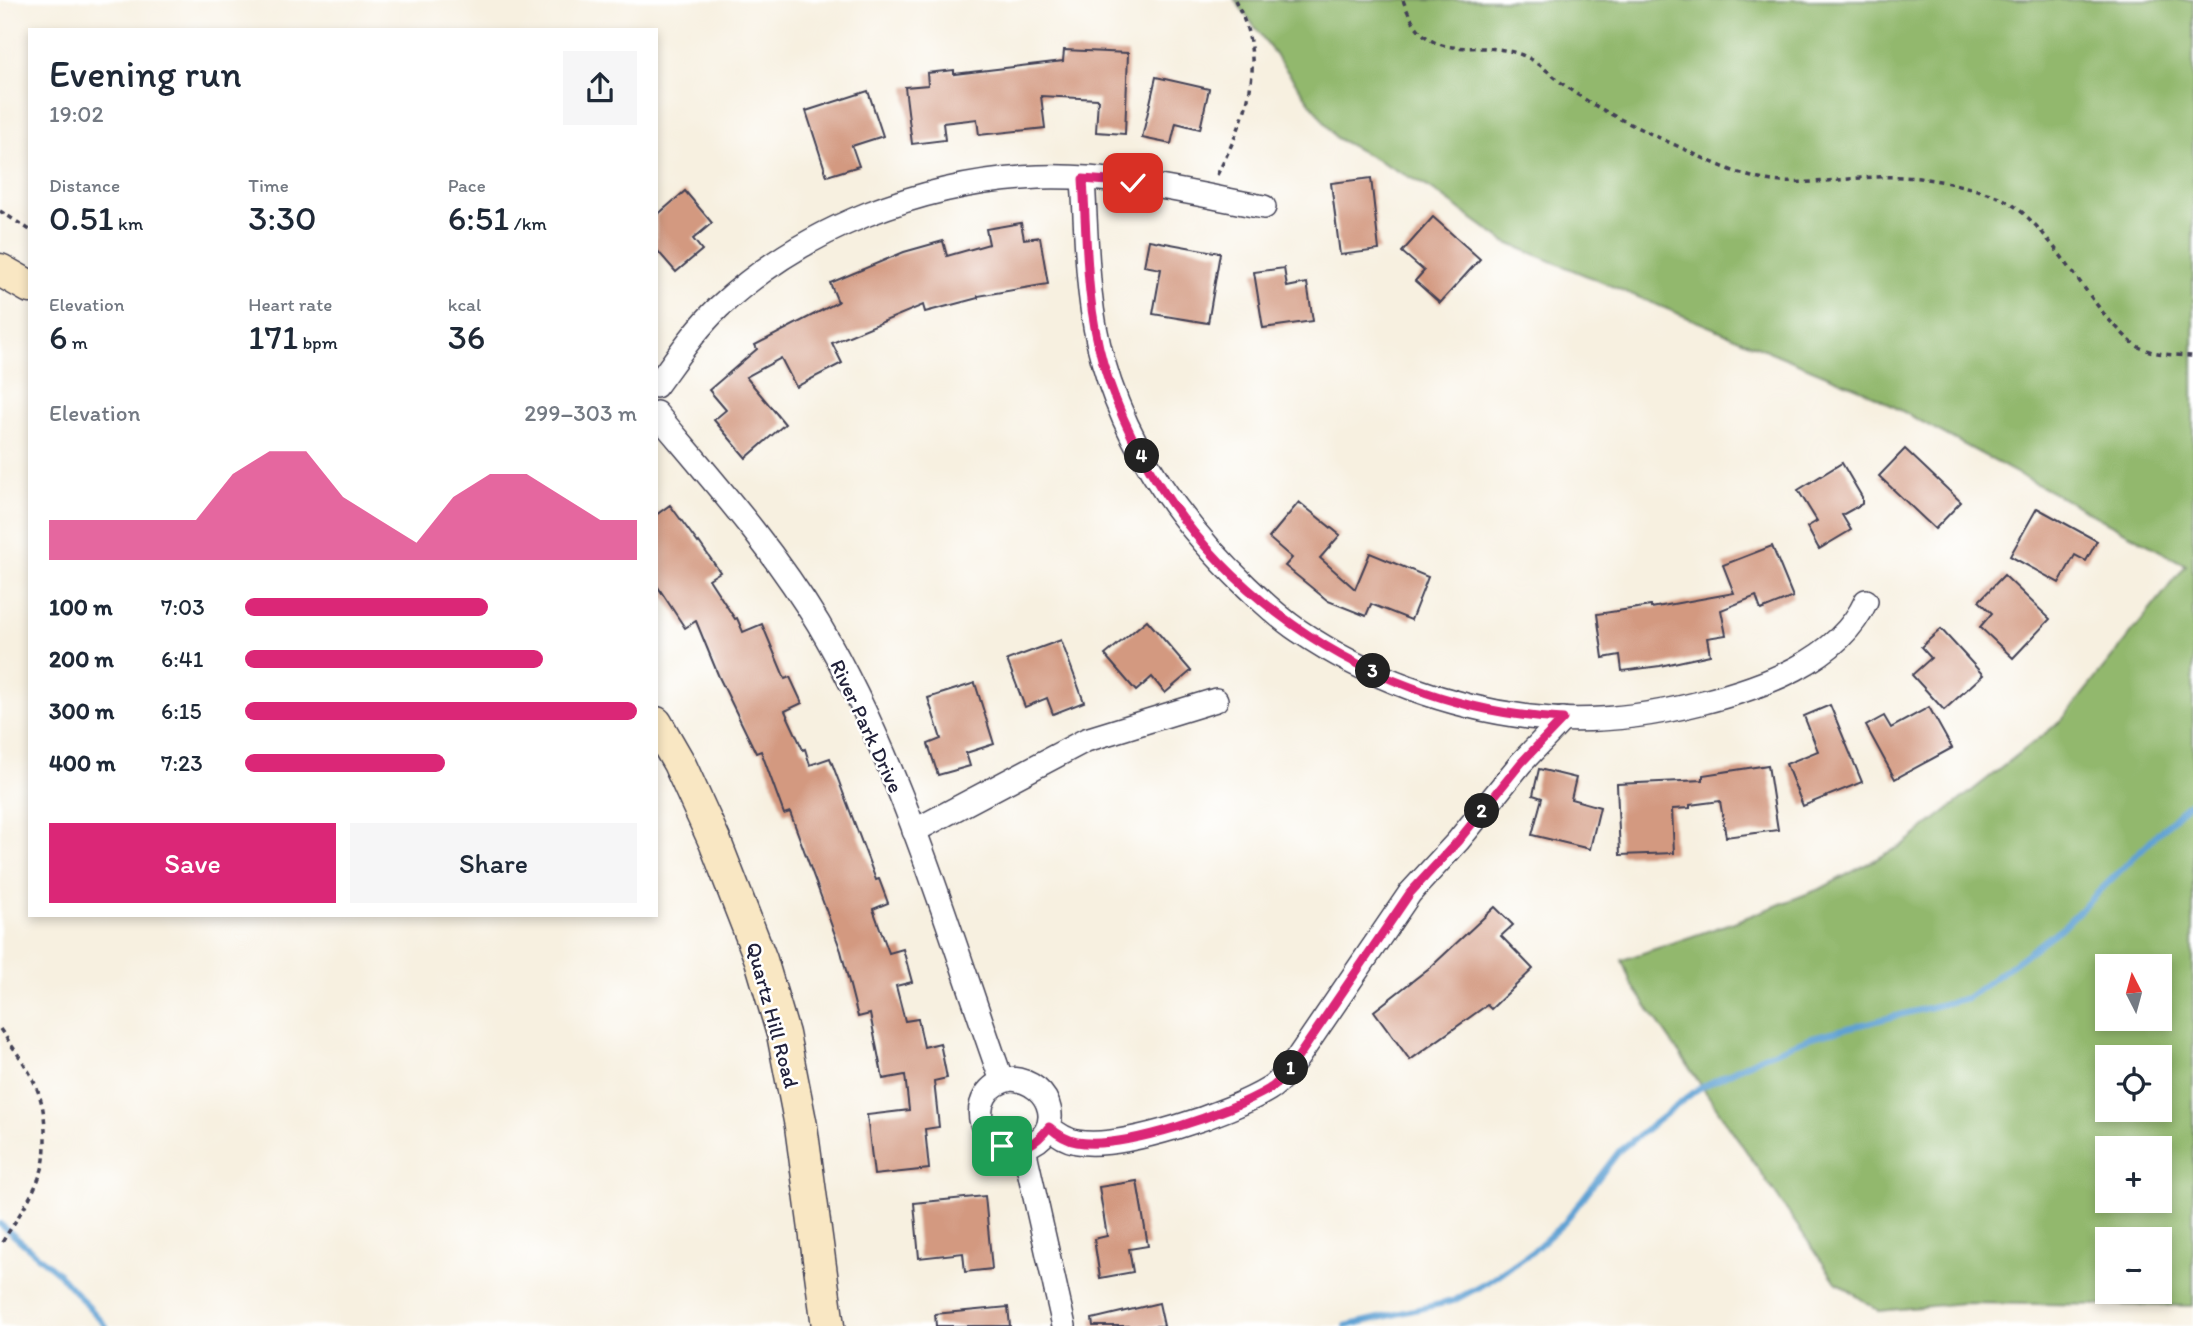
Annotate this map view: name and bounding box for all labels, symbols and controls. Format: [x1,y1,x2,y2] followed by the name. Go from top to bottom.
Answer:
[49,51,242,97] text: Evening run
[563,51,637,125] button: share
[49,100,104,128] text: 19:02
[1103,153,1163,213] pin
[1114,164,1152,202] icon: check
[49,174,120,197] text: Distance
[248,174,289,197] text: Time
[448,174,486,197] text: Pace
[49,197,114,239] text: 0.51
[248,197,317,239] text: 3:30
[448,197,509,239] text: 6:51
[114,212,143,235] text: km
[509,212,547,235] text: /km
[49,293,125,316] text: Elevation
[248,293,332,316] text: Heart rate
[448,293,481,316] text: kcal
[49,316,68,358] text: 6
[248,316,298,358] text: 171
[448,316,485,358] text: 36
[68,331,88,354] text: m
[298,331,338,354] text: bpm
[49,399,140,427] text: Elevation
[524,399,637,427] text: 299–303 m
[1124,438,1160,474] pin: 4
[1136,444,1147,467] text: 4
[49,593,113,621] text: 100 m
[161,593,205,621] text: 7:03
[49,645,114,673] text: 200 m
[161,645,203,673] text: 6:41
[1356,654,1390,688] pin: 3
[825,655,909,797] street label: River Park Drive
[1367,659,1378,682] text: 3
[49,697,114,725] text: 300 m
[161,697,202,725] text: 6:15
[49,749,116,777] text: 400 m
[161,749,203,777] text: 7:23
[1464,794,1500,828] pin: 2
[1477,799,1487,822] text: 2
[49,823,336,903] button: Save
[350,823,637,903] button: Share
[742,939,805,1091] street label: Quartz Hill Road
[2095,954,2172,1031] north arrow
[2095,954,2172,1304] map controls
[2095,1045,2172,1122] button: locate
[1274,1050,1308,1086] pin: 1
[1286,1056,1295,1079] text: 1
[972,1116,1032,1176] pin
[983,1127,1021,1165] icon: arrive
[2095,1136,2172,1213] button: +
[2095,1227,2172,1304] button: −

